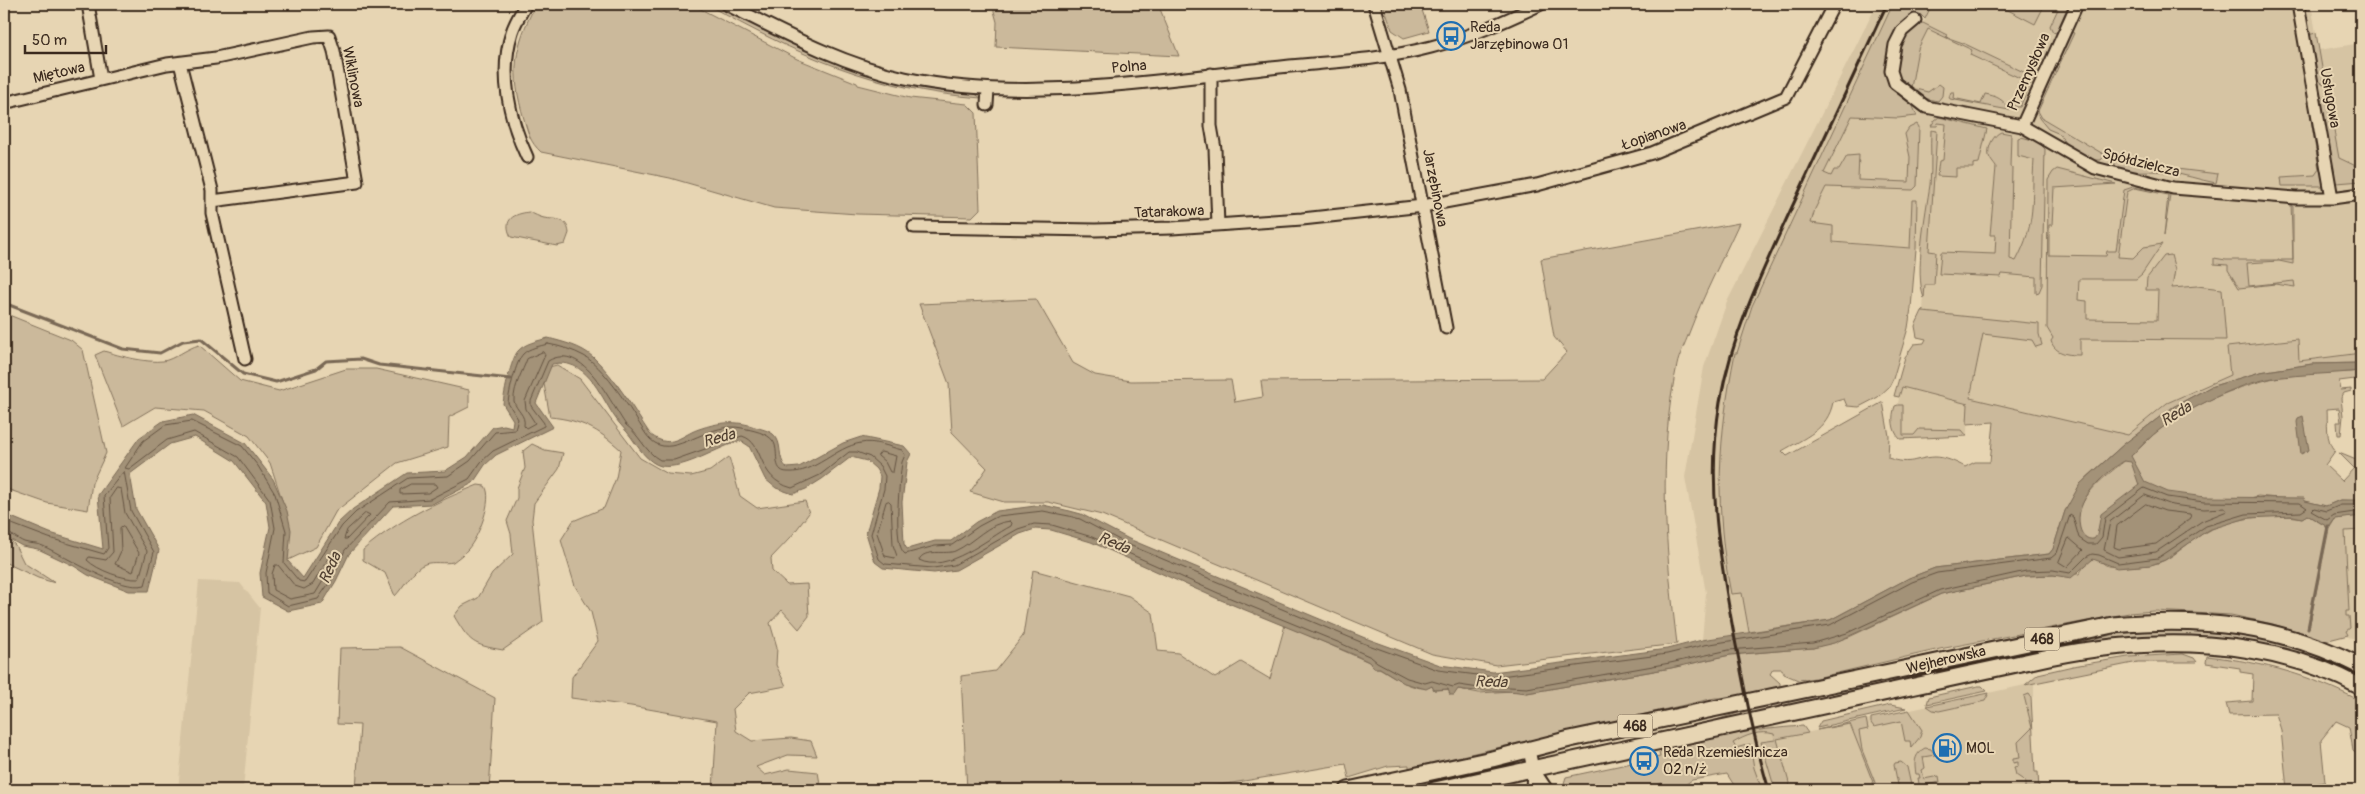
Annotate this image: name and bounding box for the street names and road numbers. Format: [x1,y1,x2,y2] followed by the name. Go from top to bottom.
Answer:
[2003,30,2055,114] street label: Przemysłowa
[338,45,368,109] street label: Wiklinowa
[1111,56,1147,78] street label: Polna
[31,58,87,88] street label: Miętowa
[2315,67,2345,129] street label: Usługowa
[1618,115,1689,155] street label: Łopianowa
[2100,144,2182,182] street label: Spółdzielcza
[1418,147,1452,229] street label: Jarzębinowa
[1133,201,1205,223] street label: Tatarakowa
[2024,628,2060,650] road number: 468
[1904,642,1988,678] street label: Wejherowska
[1618,714,1652,738] road number: 468

